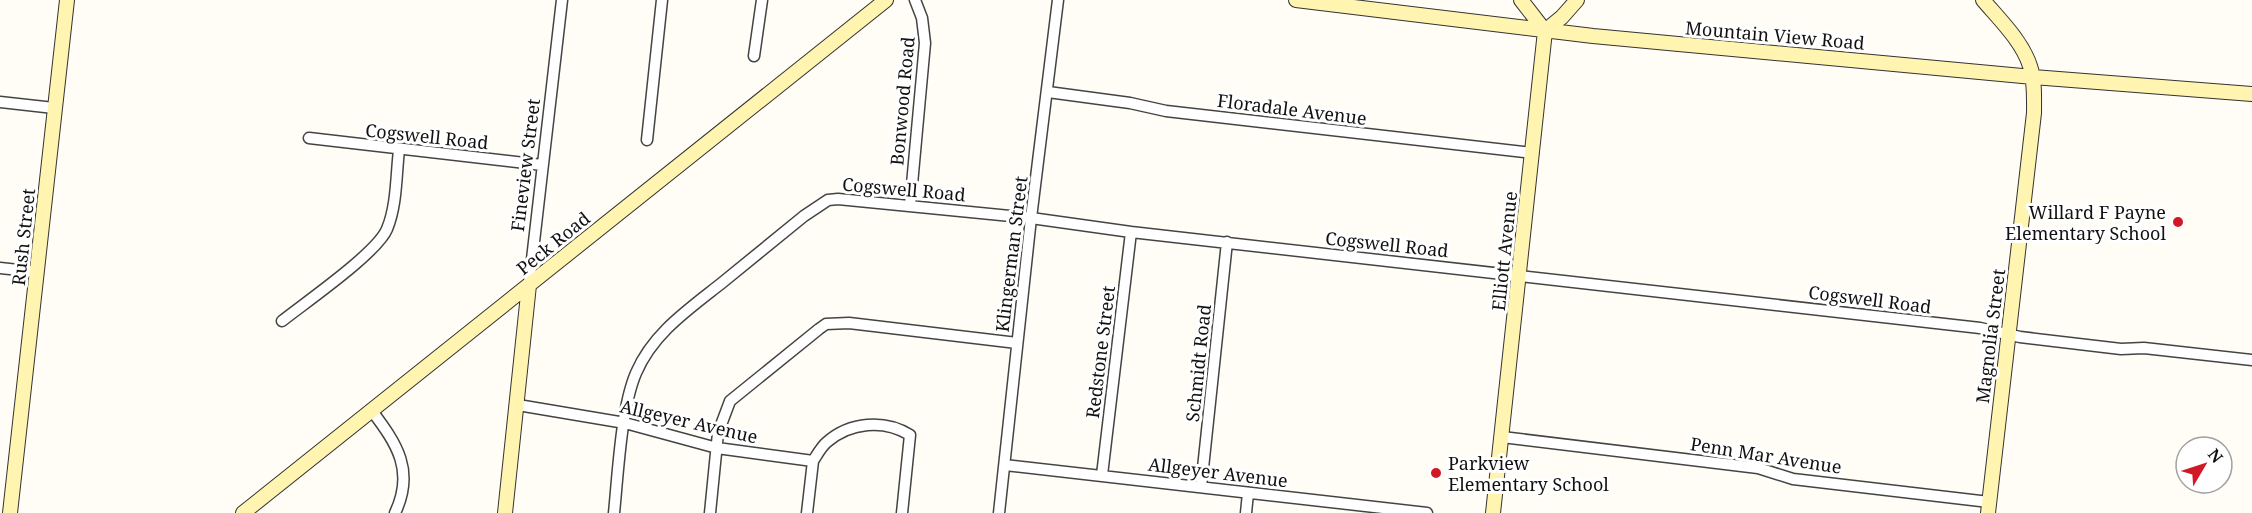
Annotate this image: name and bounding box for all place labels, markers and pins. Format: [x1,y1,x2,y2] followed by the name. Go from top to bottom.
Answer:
[2005,200,2166,245] place label: Willard F Payne Elementary School
[2171,215,2185,229] marker: Willard F Payne Elementary School
[1448,451,1609,496] place label: Parkview Elementary School
[1429,466,1443,480] marker: Parkview Elementary School

